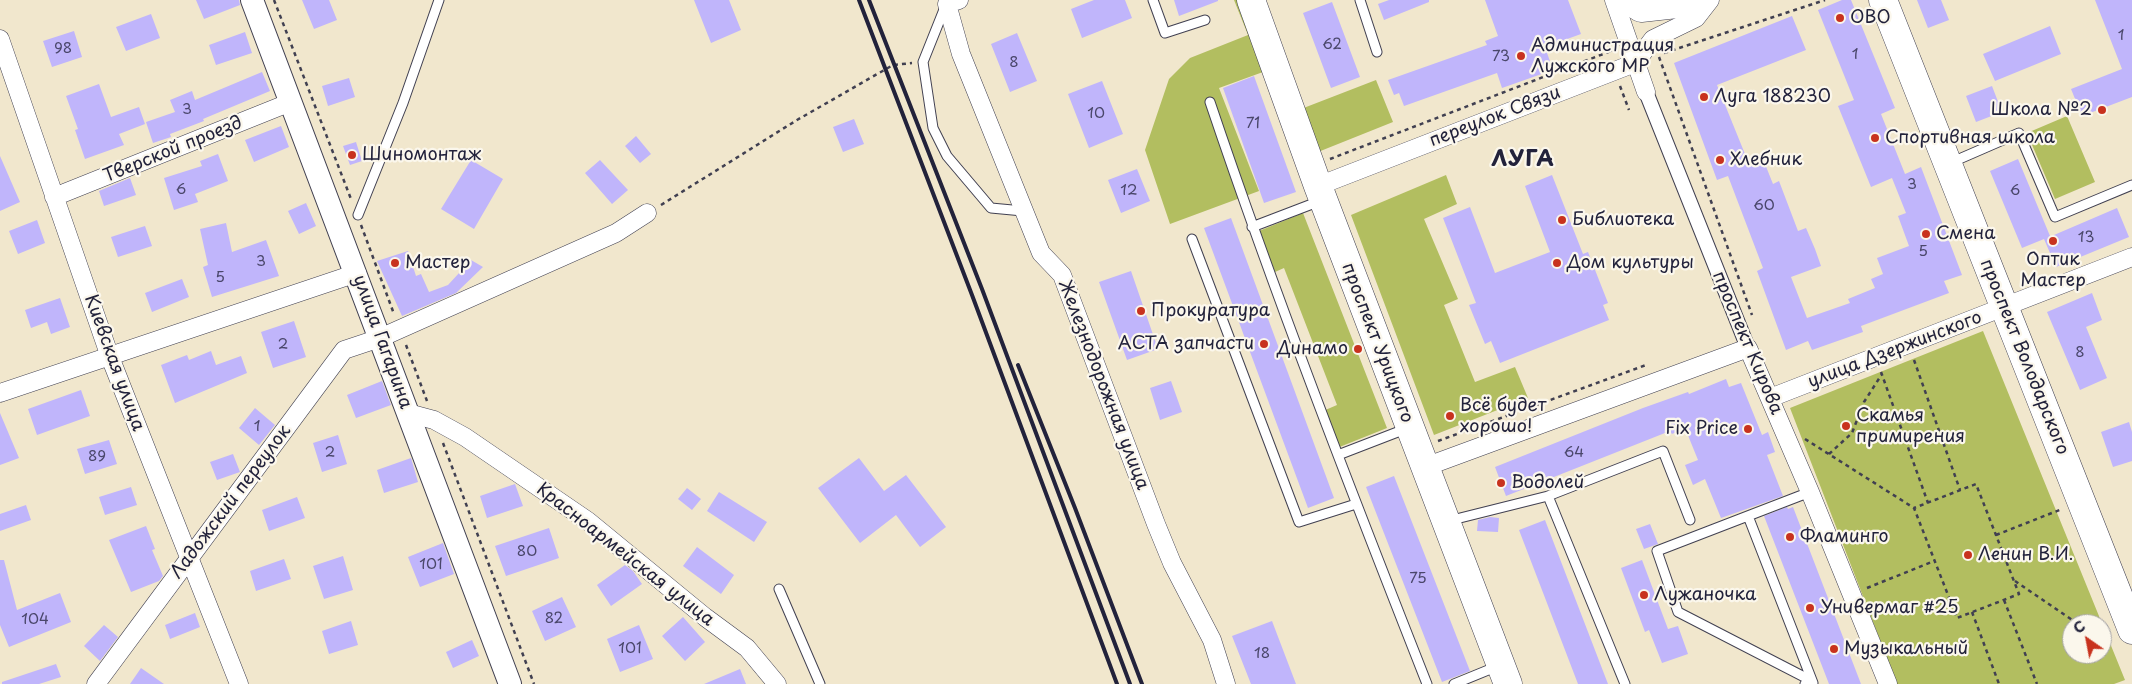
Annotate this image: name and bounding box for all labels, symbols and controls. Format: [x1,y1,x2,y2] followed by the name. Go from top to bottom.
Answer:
[1850,7,1891,29] place label: ОВО
[1834,12,1846,24] marker: ОВО
[2118,27,2124,45] house number: 1
[1531,35,1674,78] place label: Администрация Лужского МР
[1322,36,1342,54] house number: 62
[54,40,72,58] house number: 98
[1852,46,1858,64] house number: 1
[1492,48,1510,66] house number: 73
[1515,50,1527,62] marker: Администрация Лужского МР
[1009,54,1019,72] house number: 8
[1426,82,1564,152] street label: переулок Связи
[1714,86,1831,108] place label: Луга 188230
[1698,91,1710,103] marker: Луга 188230
[1991,99,2092,121] place label: Школа №2
[182,101,192,119] house number: 3
[2096,104,2108,116] marker: Школа №2
[1087,105,1105,123] house number: 10
[100,112,246,188] street label: Тверской проезд
[1246,115,1260,133] house number: 71
[1885,127,2055,149] place label: Спортивная школа
[1869,132,1881,144] marker: Спортивная школа
[362,144,481,166] place label: Шиномонтаж
[1491,147,1555,173] district label: ЛУГА
[346,149,358,161] marker: Шиномонтаж
[1730,149,1802,171] place label: Хлебник
[1714,154,1726,166] marker: Хлебник
[1907,176,1917,194] house number: 3
[176,181,186,199] house number: 6
[1120,182,1138,200] house number: 12
[2010,182,2020,200] house number: 6
[1753,197,1775,215] house number: 60
[1572,209,1674,231] place label: Библиотека
[1556,214,1568,226] marker: Библиотека
[1936,223,1995,245] place label: Смена
[1920,228,1932,240] marker: Смена
[2078,229,2094,247] house number: 13
[2047,235,2059,247] marker: Оптик Мастер
[1918,243,1928,261] house number: 5
[2020,249,2086,292] place label: Оптик Мастер
[405,252,470,274] place label: Мастер
[1567,252,1694,274] place label: Дом культуры
[256,253,266,271] house number: 3
[1975,256,2073,458] street label: проспект Володарского
[389,257,401,269] marker: Мастер
[1551,257,1563,269] marker: Дом культуры
[1336,260,1418,426] street label: проспект Урицкого
[1707,268,1787,418] street label: проспект Кирова
[215,269,225,287] house number: 5
[348,272,416,412] street label: улица Гагарина
[1053,277,1153,493] street label: Железнодорожная улица
[79,292,149,434] street label: Киевская улица
[1151,300,1270,322] place label: Прокуратура
[1135,305,1147,317] marker: Прокуратура
[1805,307,1985,393] street label: улица Дзержинского
[1118,333,1254,355] place label: АСТА запчасти
[278,336,288,354] house number: 2
[1258,338,1270,350] marker: АСТА запчасти
[1277,338,1348,360] place label: Динамо
[1352,343,1364,355] marker: Динамо
[2075,344,2085,362] house number: 8
[1460,395,1546,438] place label: Всё будет хорошо!
[1856,405,1965,448] place label: Скамья примирения
[1444,410,1456,422] marker: Всё будет хорошо!
[254,418,260,436] house number: 1
[1665,418,1738,440] place label: Fix Price
[1840,420,1852,432] marker: Скамья примирения
[166,421,296,583] street label: Ладожский переулок
[1742,423,1754,435] marker: Fix Price
[325,444,335,462] house number: 2
[1564,444,1584,462] house number: 64
[88,448,106,466] house number: 89
[1511,472,1584,494] place label: Водолей
[1495,477,1507,489] marker: Водолей
[532,479,718,631] street label: Красноармейская улица
[1800,526,1889,548] place label: Фламинго
[1784,531,1796,543] marker: Фламинго
[517,543,537,561] house number: 80
[1978,544,2074,566] place label: Ленин В.И.
[1962,549,1974,561] marker: Ленин В.И.
[419,556,443,574] house number: 101
[1409,570,1427,588] house number: 75
[1654,584,1756,606] place label: Лужаночка
[1638,589,1650,601] marker: Лужаночка
[1820,597,1959,619] place label: Универмаг #25
[1804,602,1816,614] marker: Универмаг #25
[545,610,563,628] house number: 82
[21,611,49,629] house number: 104
[2062,614,2112,664] north arrow
[2069,615,2089,639] text: С
[1844,638,1968,660] place label: Музыкальный
[618,640,642,658] house number: 101
[1828,643,1840,655] marker: Музыкальный
[1254,645,1270,663] house number: 18

